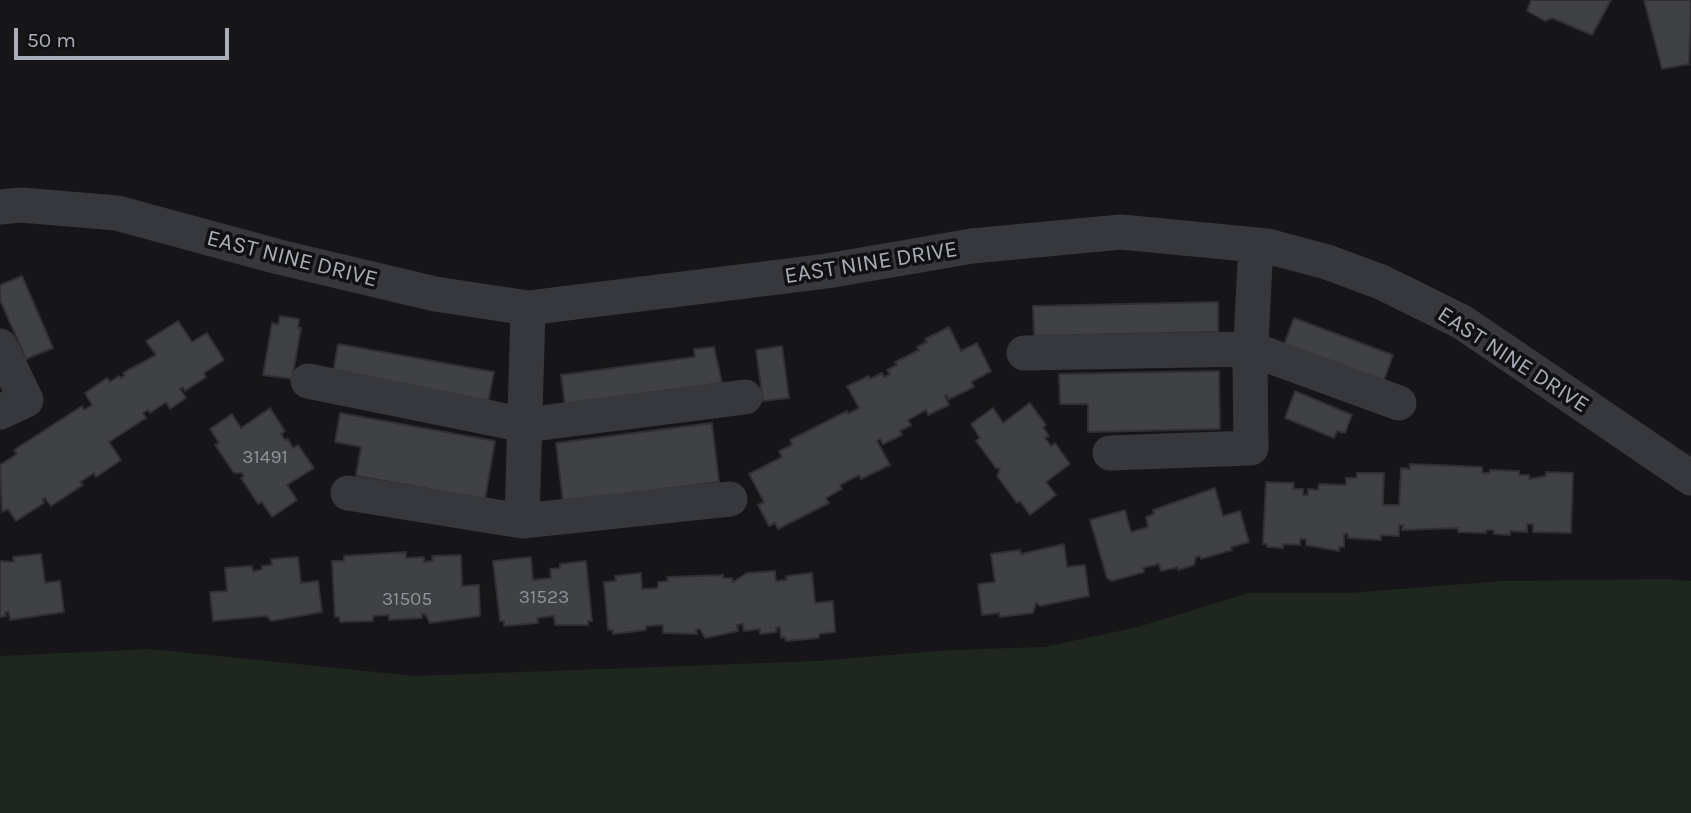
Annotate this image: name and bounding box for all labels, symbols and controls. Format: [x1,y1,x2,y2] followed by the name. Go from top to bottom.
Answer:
[18,14,233,58] scale bar
[27,28,76,52] text: 50 m
[204,224,380,294] street label: EAST NINE DRIVE
[782,236,960,290] street label: EAST NINE DRIVE
[1432,301,1594,419] street label: EAST NINE DRIVE
[242,447,288,469] house number: 31491
[519,587,569,609] house number: 31523
[382,589,432,611] house number: 31505

